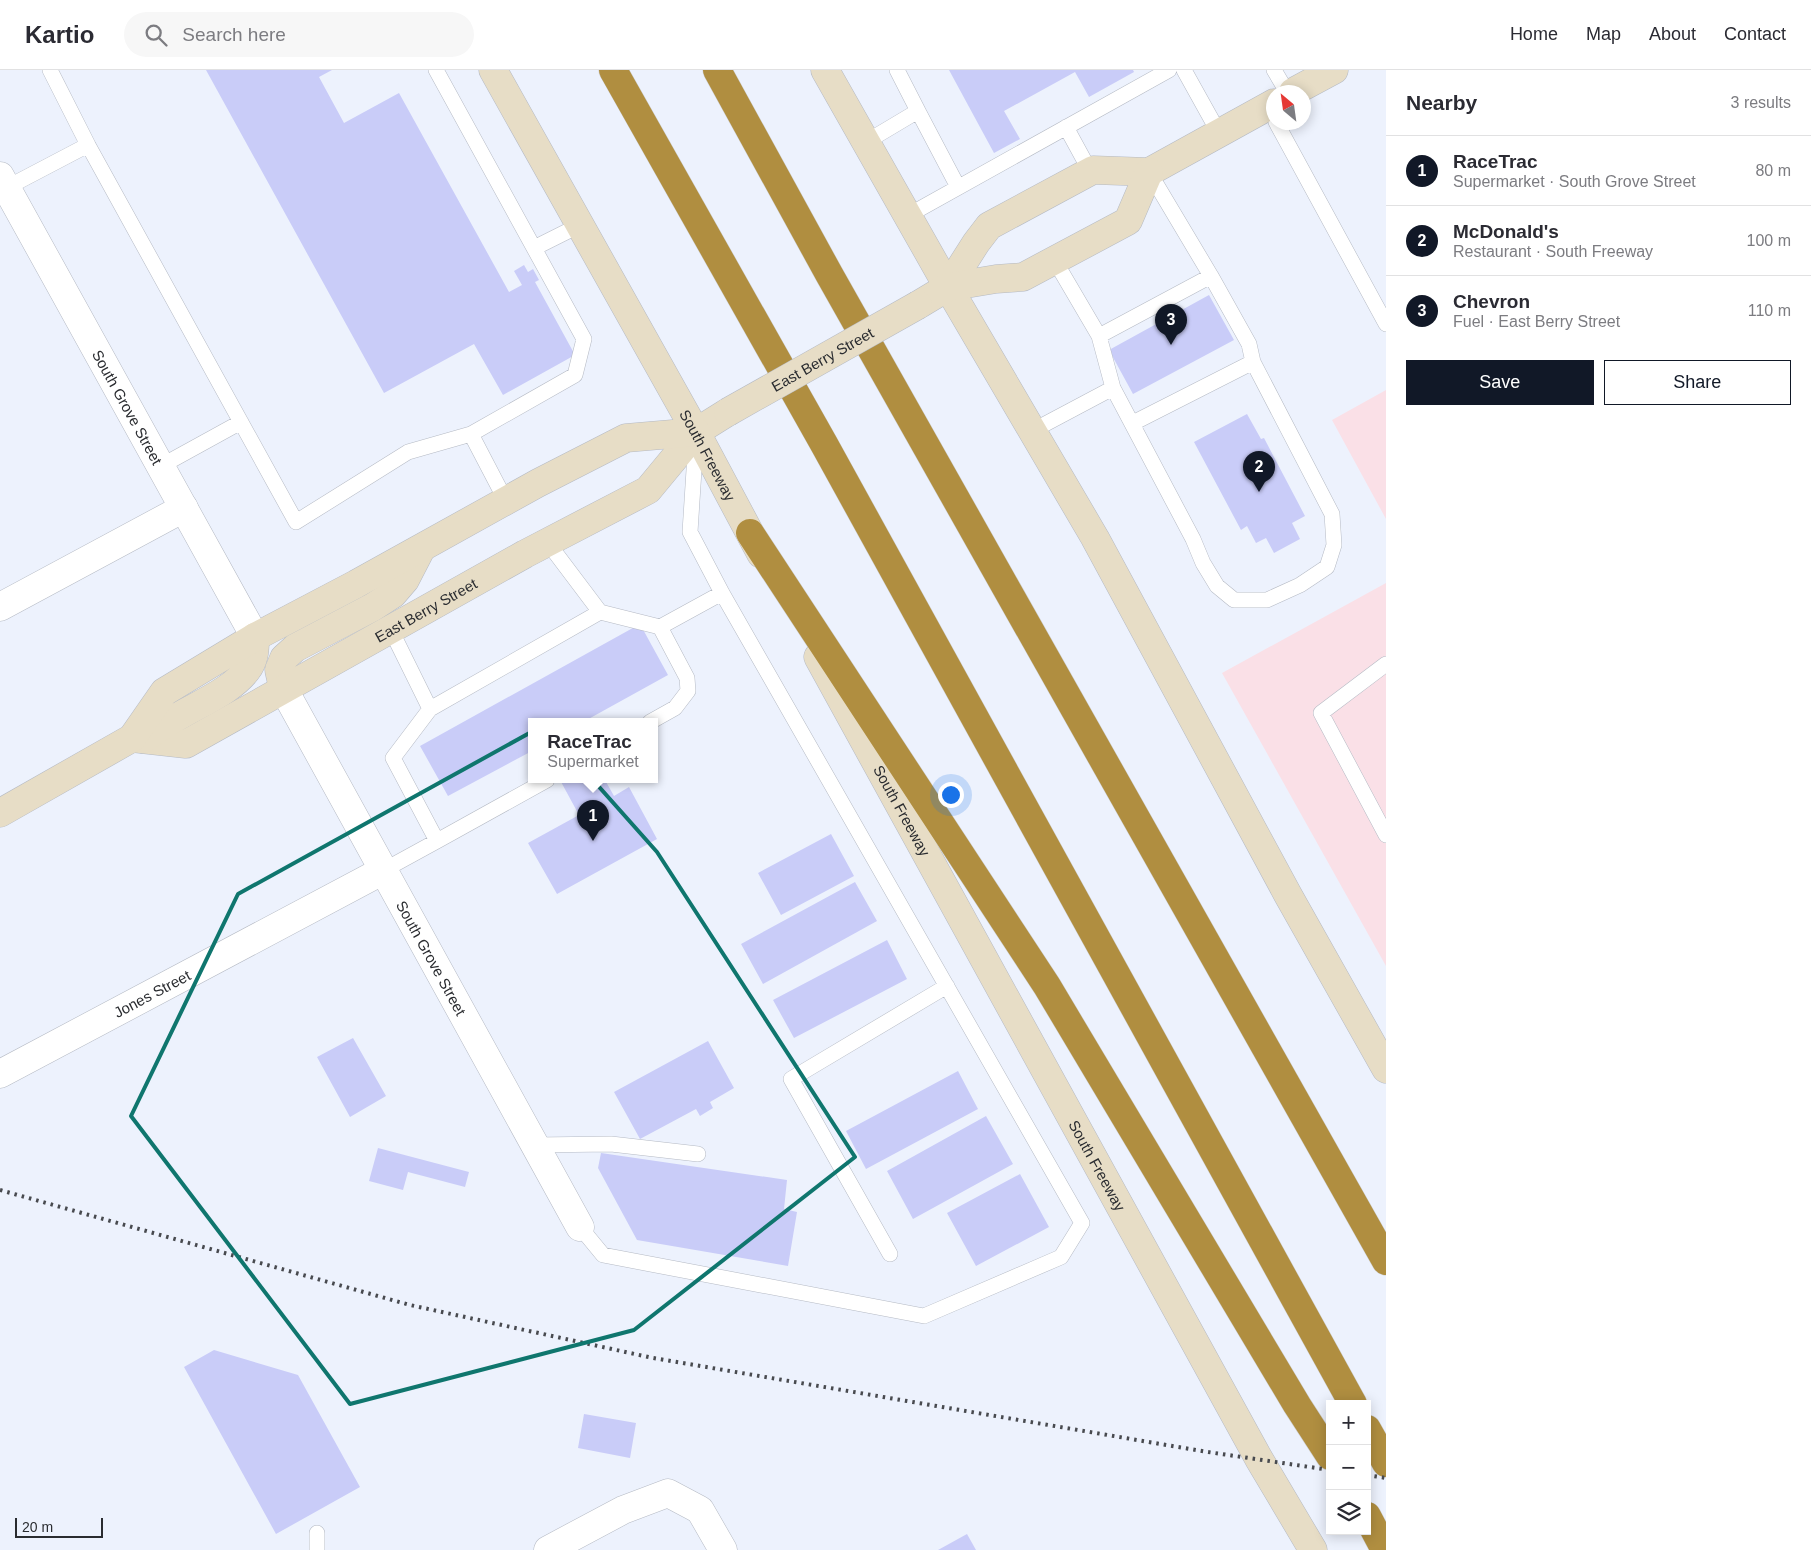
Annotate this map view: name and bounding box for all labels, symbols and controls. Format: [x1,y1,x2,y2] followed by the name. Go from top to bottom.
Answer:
[124,12,474,57] search box
[25,21,94,48] text: Kartio
[142,21,170,49] icon: search
[182,24,286,45] text: Search here
[1510,24,1558,44] text: Home
[1586,24,1621,44] text: Map
[1649,24,1696,44] text: About
[1724,24,1786,44] text: Contact
[1266,85,1311,130] north arrow
[1406,91,1477,114] text: Nearby
[1731,94,1791,111] text: 3 results
[1453,151,1538,172] text: RaceTrac
[1418,162,1426,179] text: 1
[1755,162,1791,179] text: 80 m
[1453,173,1696,190] text: Supermarket · South Grove Street
[1453,221,1559,242] text: McDonald's
[1418,232,1426,249] text: 2
[1747,232,1791,249] text: 100 m
[1453,243,1653,260] text: Restaurant · South Freeway
[1453,291,1530,312] text: Chevron
[1418,302,1426,319] text: 3
[1748,302,1791,319] text: 110 m
[1155,304,1187,345] pin: 3
[1453,313,1620,330] text: Fuel · East Berry Street
[768,323,877,394] street label: East Berry Street
[89,347,167,468] street label: South Grove Street
[1406,360,1594,405] button: Save
[1604,360,1791,405] button: Share
[677,406,740,504] street label: South Freeway
[1243,451,1275,492] pin: 2
[372,574,480,645] street label: East Berry Street
[528,718,658,783] popup
[547,731,632,752] text: RaceTrac
[547,753,639,770] text: Supermarket
[871,762,934,859] street label: South Freeway
[938,782,964,808] your location
[577,800,609,841] pin: 1
[393,897,470,1019] street label: South Grove Street
[111,966,194,1021] street label: Jones Street
[1066,1117,1129,1214] street label: South Freeway
[1326,1400,1371,1535] map controls
[1326,1400,1371,1445] button: +
[1326,1445,1371,1490] button: −
[1326,1490,1371,1535] button: layers
[15,1515,102,1538] scale bar
[22,1519,53,1535] text: 20 m

